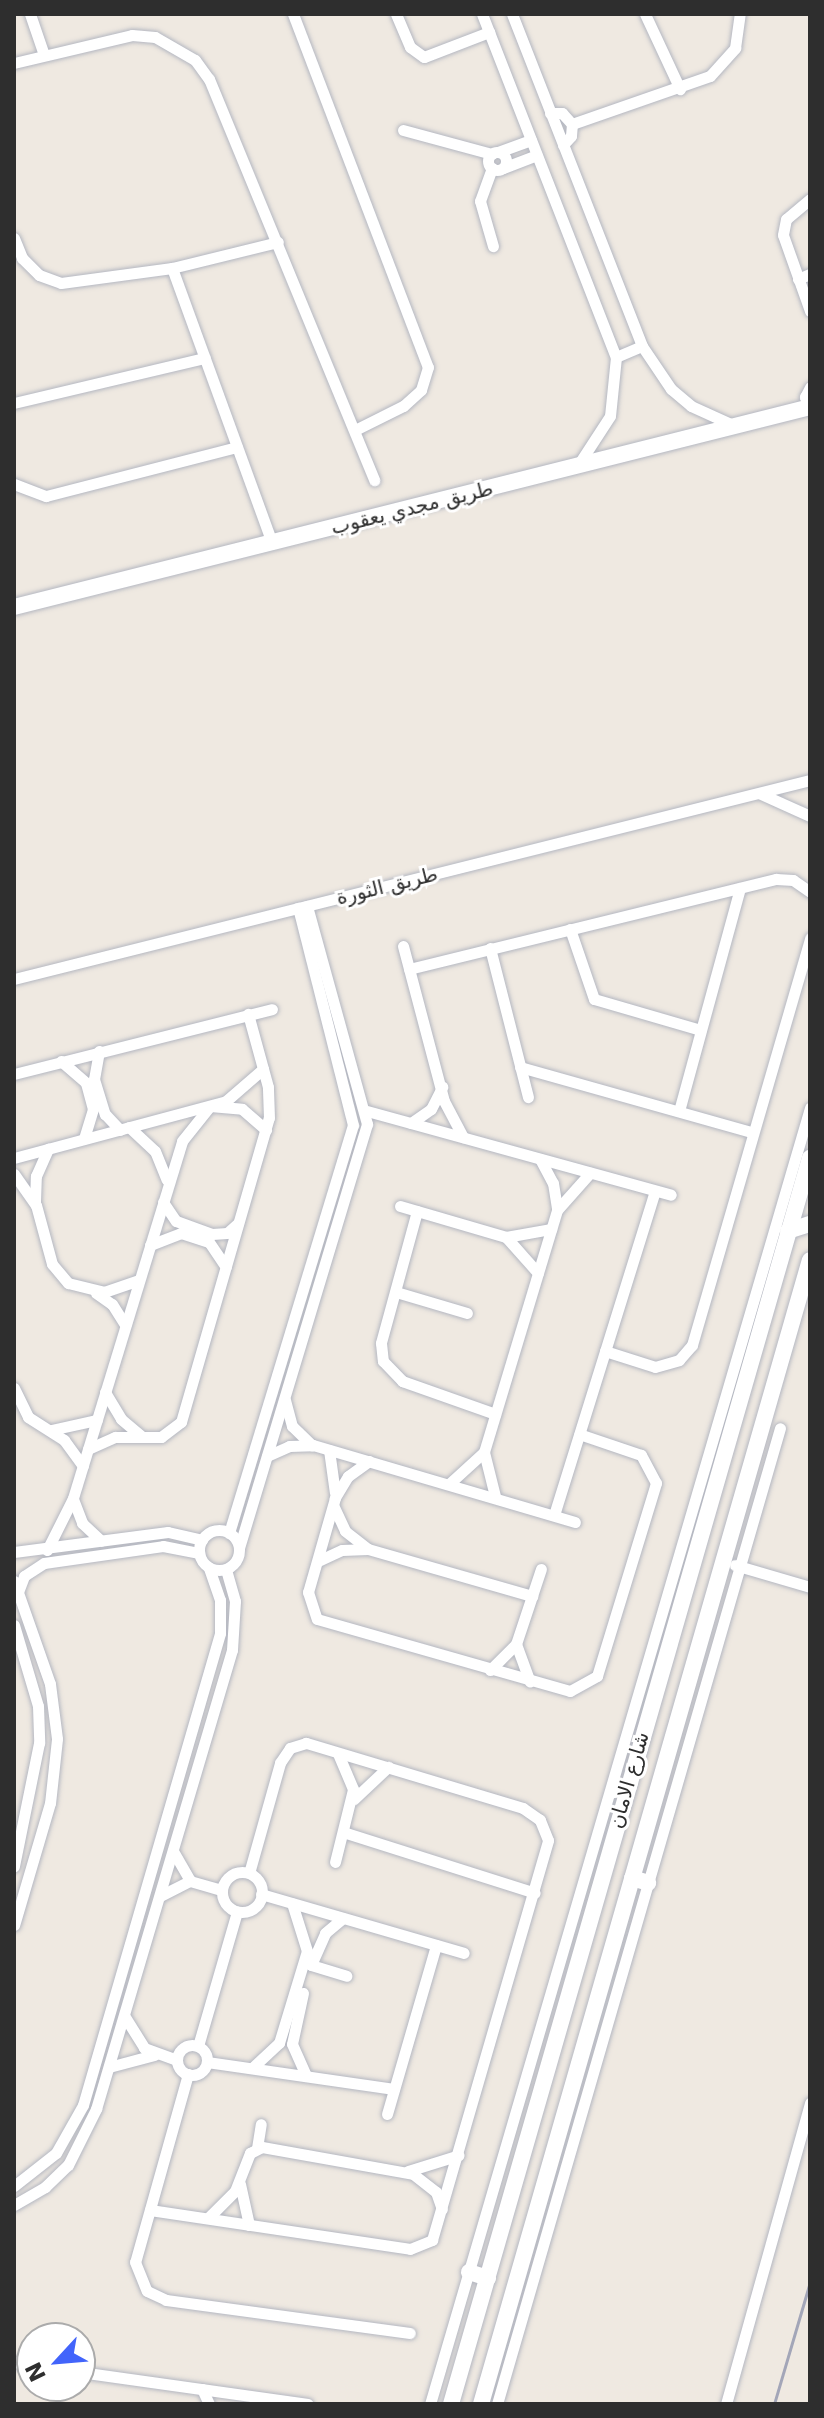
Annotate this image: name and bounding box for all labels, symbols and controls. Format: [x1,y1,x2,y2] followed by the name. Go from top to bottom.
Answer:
[328,476,496,540] street label: طريق مجدي يعقوب
[334,862,440,910] street label: طريق الثورة
[604,1729,654,1831] street label: شارع الامان
[16,2322,96,2402] north arrow
[21,2358,51,2386] text: N

